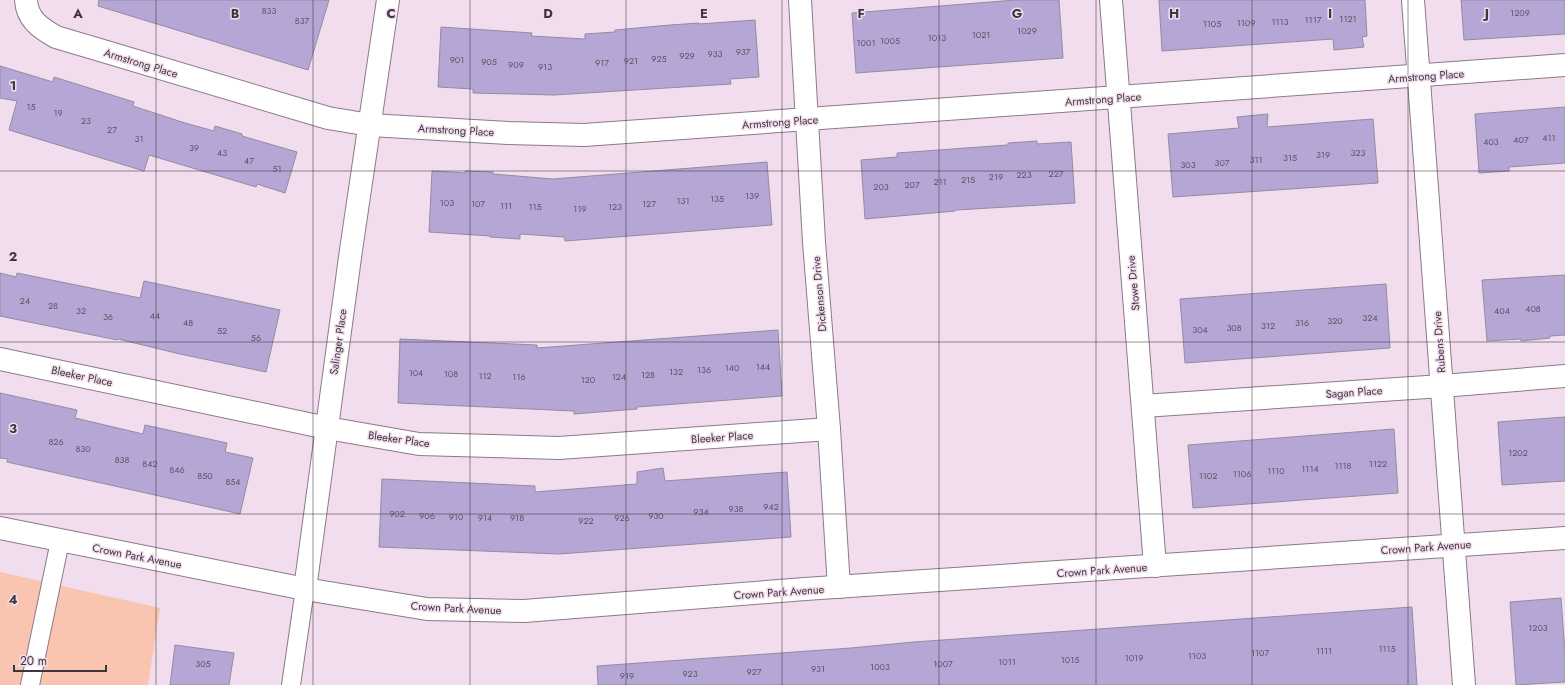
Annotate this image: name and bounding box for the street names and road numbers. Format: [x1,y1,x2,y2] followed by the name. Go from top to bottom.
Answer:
[102,44,180,82] street label: Armstrong Place
[1387,65,1465,87] street label: Armstrong Place
[1064,88,1142,110] street label: Armstrong Place
[741,111,819,133] street label: Armstrong Place
[417,120,495,140] street label: Armstrong Place
[1123,254,1143,311] street label: Stowe Drive
[808,255,830,332] street label: Dickenson Drive
[325,308,351,376] street label: Salinger Place
[1429,310,1449,373] street label: Rubens Drive
[50,362,114,390] street label: Bleeker Place
[1325,382,1383,402] street label: Sagan Place
[367,427,431,451] street label: Bleeker Place
[690,427,754,447] street label: Bleeker Place
[1380,536,1472,558] street label: Crown Park Avenue
[91,539,183,573] street label: Crown Park Avenue
[1056,559,1148,581] street label: Crown Park Avenue
[733,581,825,603] street label: Crown Park Avenue
[410,598,502,618] street label: Crown Park Avenue

